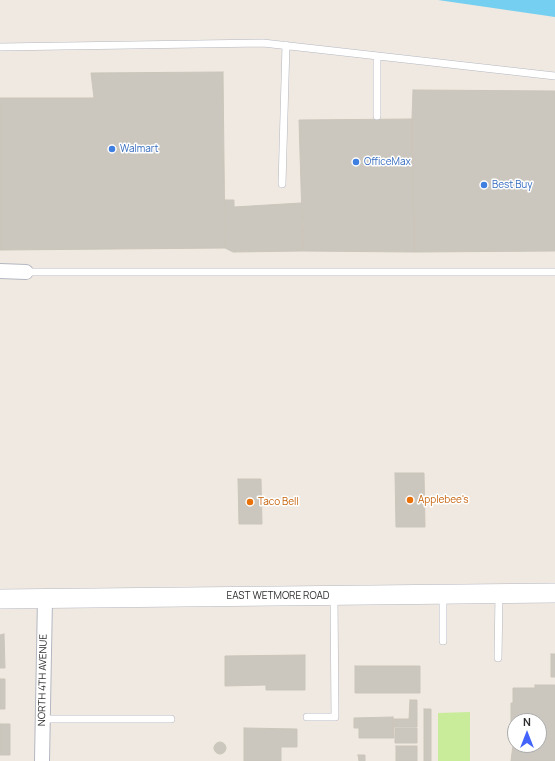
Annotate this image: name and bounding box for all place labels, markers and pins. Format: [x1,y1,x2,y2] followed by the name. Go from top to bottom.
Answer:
[120,143,158,155] place label: Walmart
[107,144,117,154] marker: Walmart
[364,156,411,168] place label: OfficeMax
[351,157,361,167] marker: OfficeMax
[492,179,533,191] place label: Best Buy
[479,180,489,190] marker: Best Buy
[418,494,469,506] place label: Applebee's
[405,495,415,505] marker: Applebee's
[258,496,299,508] place label: Taco Bell
[245,497,255,507] marker: Taco Bell

